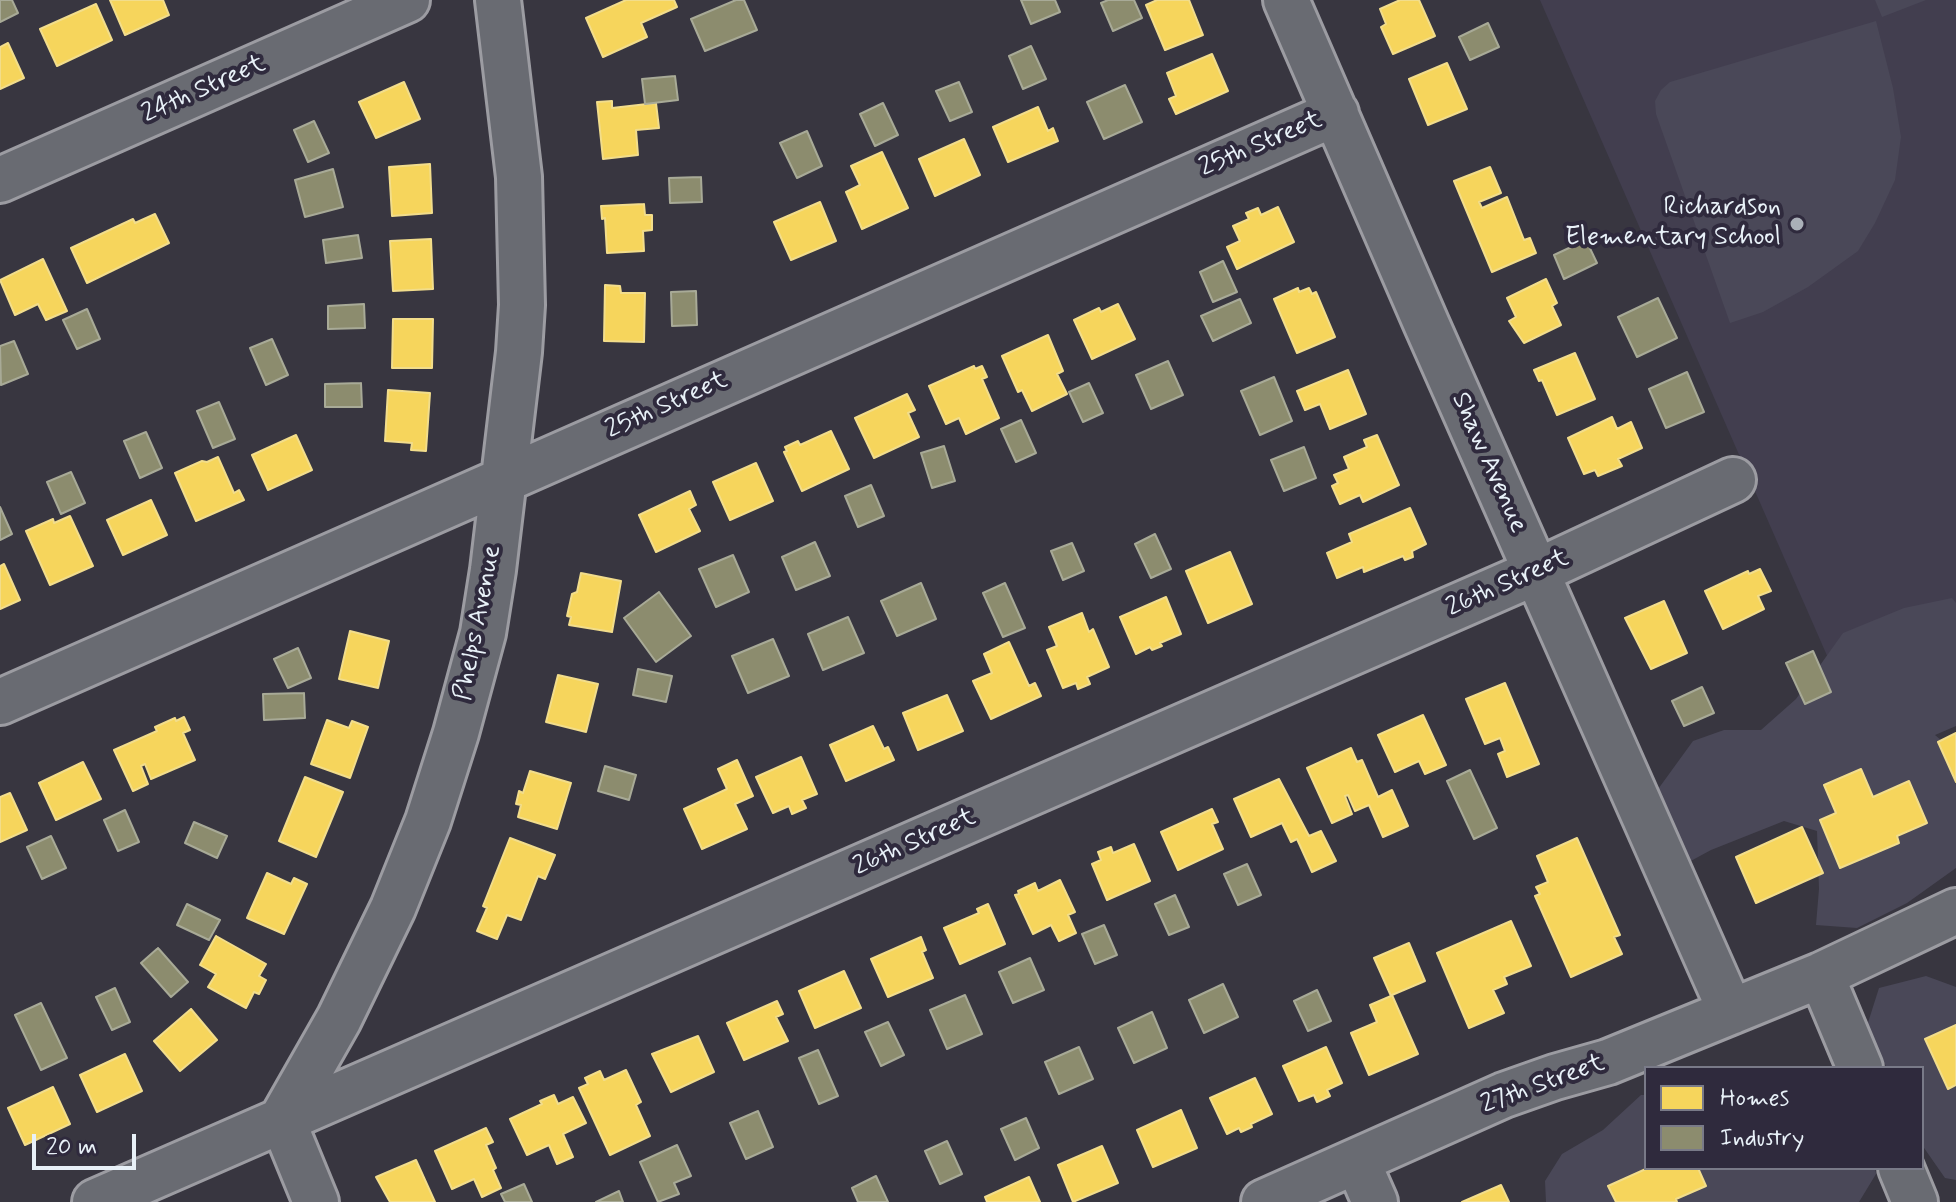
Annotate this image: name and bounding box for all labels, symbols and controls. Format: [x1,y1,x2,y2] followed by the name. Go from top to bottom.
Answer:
[137,49,271,131] street label: 24th Street
[1195,105,1327,185] street label: 25th Street
[1565,193,1781,254] place label: Richardson Elementary School
[1788,215,1806,233] marker: Richardson Elementary School
[601,365,733,447] street label: 25th Street
[1443,388,1533,538] street label: Shaw Avenue
[449,543,509,703] street label: Phelps Avenue
[1442,543,1574,625] street label: 26th Street
[849,802,981,884] street label: 26th Street
[1477,1048,1609,1122] street label: 27th Street
[1644,1066,1924,1170] legend
[1720,1083,1789,1114] text: Homes
[36,1118,140,1168] scale bar
[1720,1123,1804,1154] text: Industry
[46,1132,97,1163] text: 20 m

